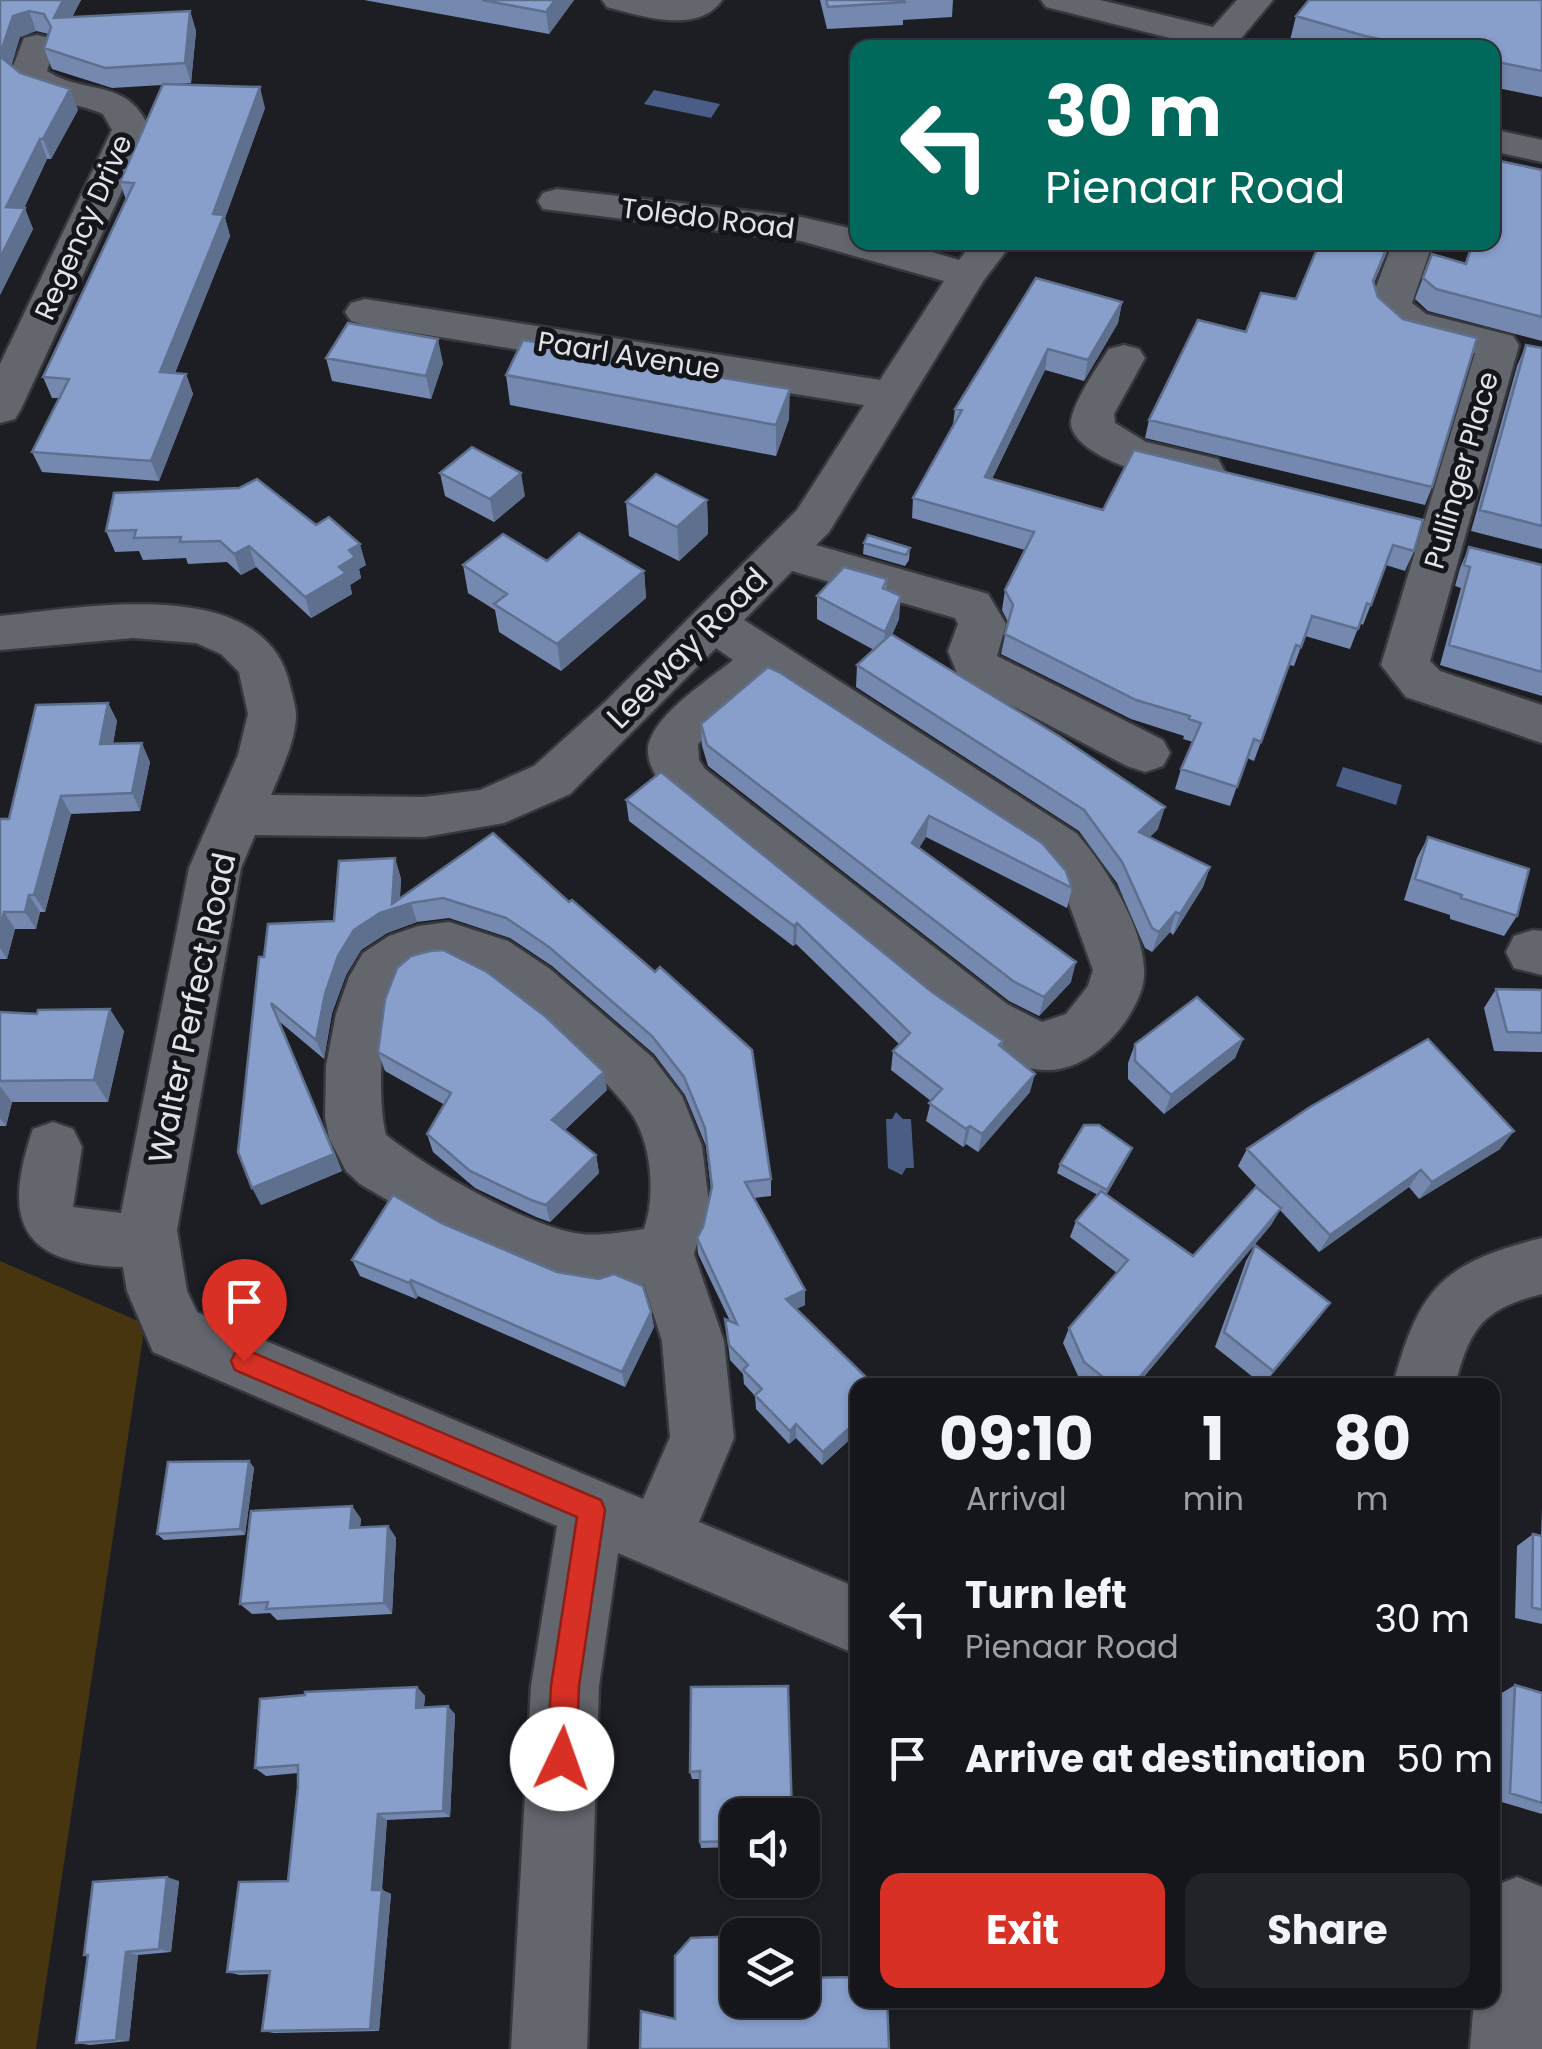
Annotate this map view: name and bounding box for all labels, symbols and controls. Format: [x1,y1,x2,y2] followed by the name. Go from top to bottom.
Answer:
[1045,62,1222,161] text: 30 m
[880,80,1010,210] icon: left
[25,128,142,326] street label: Regency Drive
[1045,156,1345,219] text: Pienaar Road
[619,189,797,248] street label: Toledo Road
[535,322,723,389] street label: Paarl Avenue
[1415,367,1508,573] street label: Pullinger Place
[596,557,777,738] street label: Leeway Road
[137,849,246,1167] street label: Walter Perfect Road
[202,1259,287,1362] pin
[217,1274,272,1329] icon: arrive
[939,1397,1094,1481] text: 09:10
[1202,1397,1225,1481] text: 1
[1333,1397,1411,1481] text: 80
[966,1476,1067,1521] text: Arrival
[1183,1476,1244,1521] text: min
[1356,1476,1389,1521] text: m
[965,1568,1127,1621] text: Turn left
[880,1591,935,1646] icon: left
[1374,1592,1470,1645] text: 30 m
[965,1624,1179,1669] text: Pienaar Road
[510,1707,614,1811] position arrow
[880,1731,935,1786] icon: arrive
[965,1732,1366,1785] text: Arrive at destination
[1396,1732,1493,1785] text: 50 m
[720,1798,820,2018] map controls
[720,1798,820,1898] button: sound
[880,1873,1165,1988] button: Exit
[1185,1873,1470,1988] button: Share
[720,1918,820,2018] button: layers

